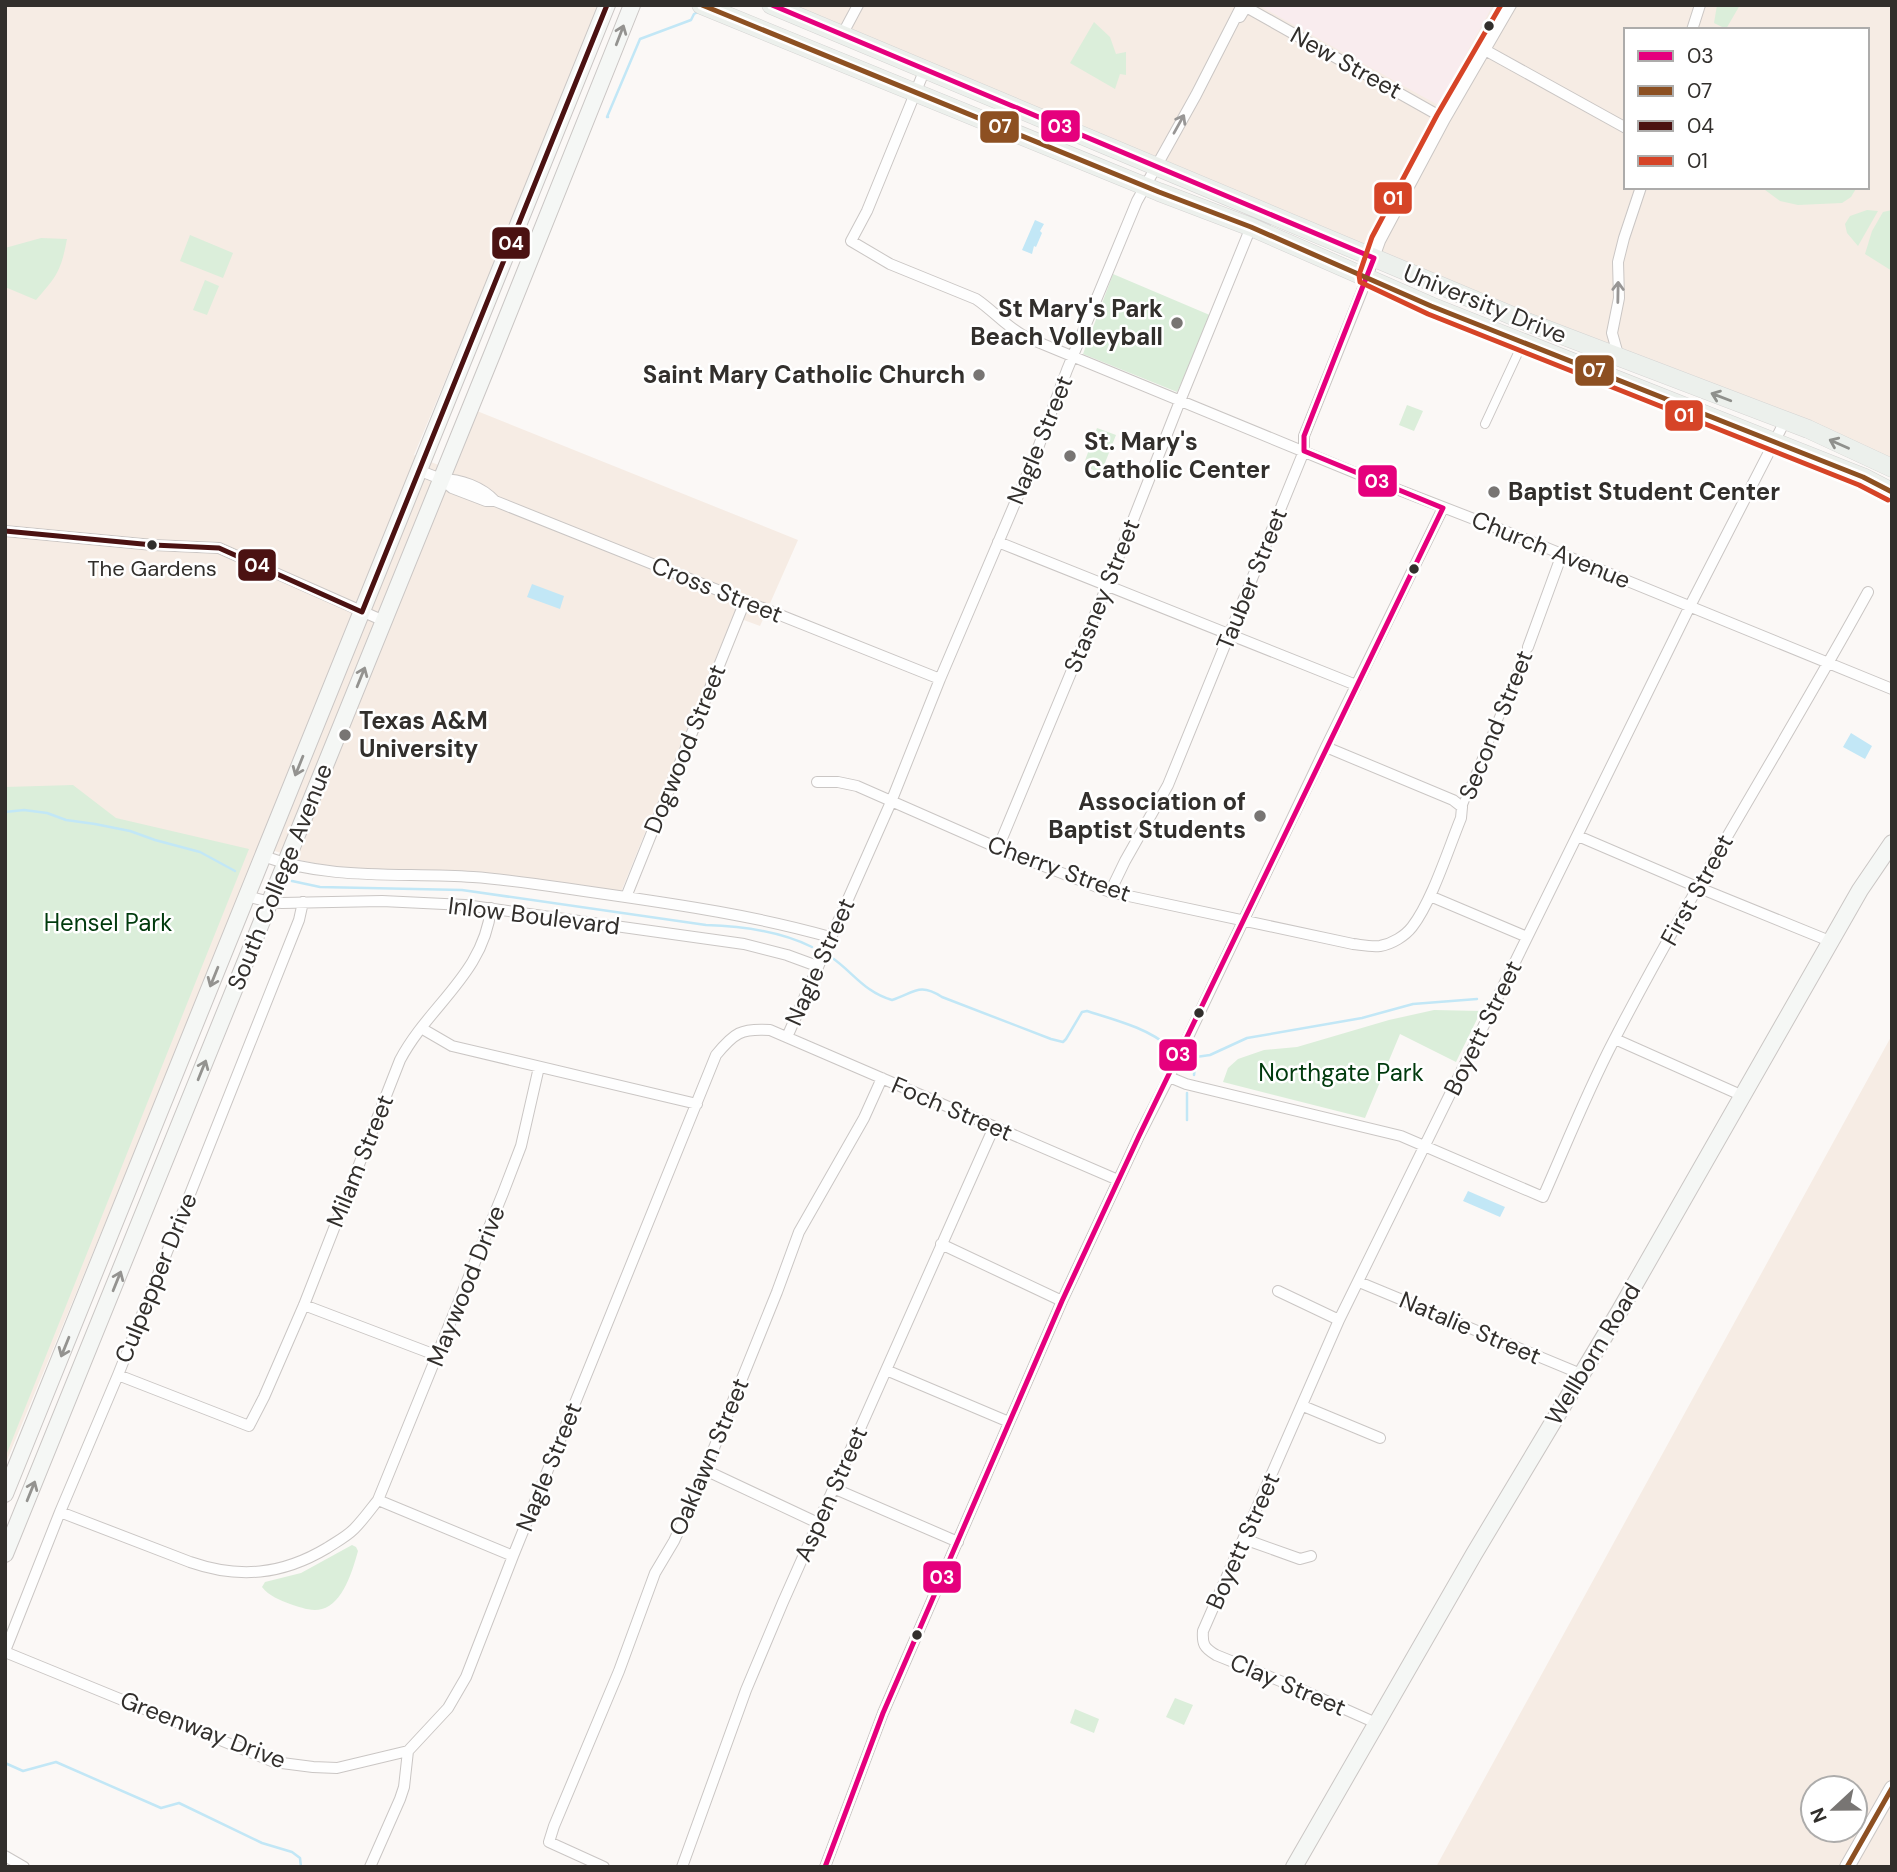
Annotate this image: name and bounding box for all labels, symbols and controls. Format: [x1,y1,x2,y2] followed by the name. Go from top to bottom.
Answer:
[1285,19,1407,106] street label: New Street
[1482,19,1496,33] unlabelled marker
[615,24,628,46] one-way arrow
[1624,28,1869,189] legend
[1687,42,1714,70] text: 03
[1687,77,1712,105] text: 07
[1040,109,1081,143] line badge: 03
[979,110,1020,144] line badge: 07
[1687,112,1714,140] text: 04
[988,114,1012,139] text: 07
[1048,114,1072,139] text: 03
[1173,114,1186,135] one-way arrow
[1687,147,1708,175] text: 01
[1373,181,1413,215] line badge: 01
[1383,186,1403,211] text: 01
[491,226,531,260] line badge: 04
[498,231,524,256] text: 04
[1399,257,1571,350] street label: University Drive
[1611,281,1625,304] one-way arrow
[970,293,1163,352] place label: St Mary's Park Beach Volleyball
[1169,315,1185,331] marker: St Mary's Park Beach Volleyball
[1574,354,1615,387] line badge: 07
[1582,358,1606,383] text: 07
[643,359,965,390] place label: Saint Mary Catholic Church
[971,367,987,383] marker: Saint Mary Catholic Church
[1000,371,1079,509] street label: Nagle Street
[1711,390,1733,403] one-way arrow
[1664,399,1704,432] line badge: 01
[1674,403,1694,428] text: 01
[1084,426,1270,485] place label: St. Mary's Catholic Center
[1829,437,1850,450] one-way arrow
[1062,448,1078,464] marker: St. Mary's Catholic Center
[1357,464,1398,498] line badge: 03
[1365,469,1389,494] text: 03
[1508,476,1780,507] place label: Baptist Student Center
[1486,484,1502,500] marker: Baptist Student Center
[1209,503,1294,654] street label: Tauber Street
[1467,504,1635,595] street label: Church Avenue
[1057,514,1146,677] street label: Stasney Street
[145,538,159,552] marker: The Gardens
[237,548,277,582] line badge: 04
[647,549,787,630] street label: Cross Street
[244,553,270,578] text: 04
[87,554,217,583] place label: The Gardens
[1407,562,1421,576] unlabelled marker
[1451,645,1540,804] street label: Second Street
[637,660,733,838] street label: Dogwood Street
[355,667,368,688] one-way arrow
[359,705,488,764] place label: Texas A&M University
[337,727,353,743] marker: Texas A&M University
[292,754,305,776] one-way arrow
[220,759,339,995] street label: South College Avenue
[1048,786,1246,845] place label: Association of Baptist Students
[1252,808,1268,824] marker: Association of Baptist Students
[983,828,1135,909] street label: Cherry Street
[1653,829,1740,951] street label: First Street
[446,890,622,941] street label: Inlow Boulevard
[778,893,861,1030] street label: Nagle Street
[44,907,172,938] park label: Hensel Park
[1437,955,1529,1100] street label: Boyett Street
[206,965,219,987] one-way arrow
[1192,1006,1206,1020] unlabelled marker
[1158,1038,1198,1072] line badge: 03
[1166,1042,1190,1067] text: 03
[1258,1057,1424,1088] park label: Northgate Park
[197,1059,210,1081] one-way arrow
[887,1069,1017,1148] street label: Foch Street
[319,1090,400,1232] street label: Milam Street
[107,1188,204,1367] street label: Culpepper Drive
[419,1201,512,1371] street label: Maywood Drive
[111,1270,124,1292] one-way arrow
[1538,1277,1647,1431] street label: Wellborn Road
[1395,1284,1546,1371] street label: Natalie Street
[57,1335,70,1357] one-way arrow
[661,1373,756,1540] street label: Oaklawn Street
[509,1398,588,1536] street label: Nagle Street
[787,1421,874,1566] street label: Aspen Street
[1199,1468,1286,1614] street label: Boyett Street
[25,1481,38,1503] one-way arrow
[922,1560,962,1594] line badge: 03
[930,1565,954,1590] text: 03
[910,1628,924,1642] unlabelled marker
[1226,1646,1351,1723] street label: Clay Street
[116,1684,290,1775] street label: Greenway Drive
[1799,1774,1869,1844] north arrow
[1805,1804,1833,1826] text: N

